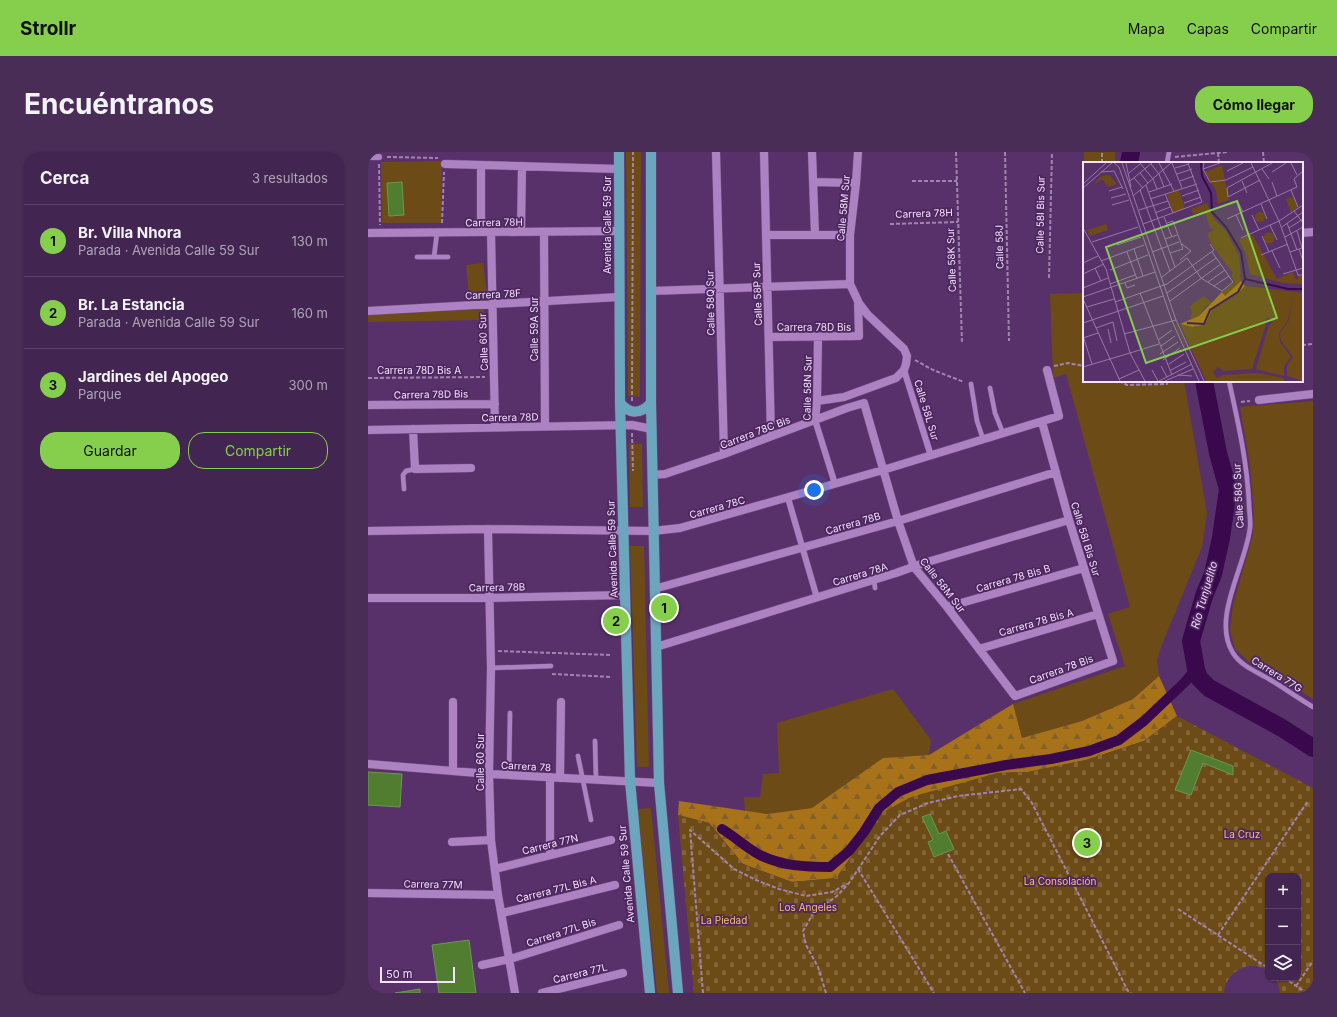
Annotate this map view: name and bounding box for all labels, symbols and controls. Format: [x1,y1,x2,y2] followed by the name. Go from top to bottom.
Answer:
[20,17,76,40] text: Strollr
[1128,20,1165,37] text: Mapa
[1187,20,1229,37] text: Capas
[1251,20,1317,37] text: Compartir
[1195,86,1313,123] button: Cómo llegar
[24,87,214,121] text: Encuéntranos
[1083,162,1303,382] inset map
[40,168,89,188] text: Cerca
[252,170,328,186] text: 3 resultados
[834,174,852,242] street label: Calle 58M Sur
[601,176,613,274] street label: Avenida Calle 59 Sur
[1033,176,1047,254] street label: Calle 58I Bis Sur
[895,206,953,220] street label: Carrera 78H
[465,215,523,229] street label: Carrera 78H
[78,223,181,242] text: Br. Villa Nhora
[993,225,1005,269] street label: Calle 58J
[944,227,958,292] street label: Calle 58K Sur
[50,233,56,249] text: 1
[291,233,328,249] text: 130 m
[78,242,259,258] text: Parada · Avenida Calle 59 Sur
[750,262,764,326] street label: Calle 58P Sur
[703,270,717,336] street label: Calle 58Q Sur
[465,287,521,301] street label: Carrera 78F
[78,295,185,314] text: Br. La Estancia
[528,297,540,361] street label: Calle 59A Sur
[49,305,57,321] text: 2
[291,305,328,321] text: 160 m
[476,313,490,371] street label: Calle 60 Sur
[78,314,259,330] text: Parada · Avenida Calle 59 Sur
[777,321,851,333] street label: Carrera 78D Bis
[800,355,814,421] street label: Calle 58N Sur
[377,364,461,376] street label: Carrera 78D Bis A
[78,367,228,386] text: Jardines del Apogeo
[49,377,57,393] text: 3
[289,377,328,393] text: 300 m
[912,378,942,442] street label: Calle 58L Sur
[78,386,122,402] text: Parque
[394,387,468,401] street label: Carrera 78D Bis
[481,411,539,423] street label: Carrera 78D
[718,413,792,451] street label: Carrera 78C Bis
[40,432,180,469] button: Guardar
[188,432,328,469] button: Compartir
[1230,463,1246,529] street label: Calle 58G Sur
[804,480,824,500] your location
[688,493,746,521] street label: Carrera 78C
[604,500,620,598] street label: Avenida Calle 59 Sur
[1069,500,1103,578] street label: Calle 58I Bis Sur
[824,509,882,537] street label: Carrera 78B
[918,555,968,615] street label: Calle 58M Sur
[1188,559,1220,630] water label: Río Tunjuelito
[831,560,889,588] street label: Carrera 78A
[975,562,1051,594] street label: Carrera 78 Bis B
[469,581,525,593] street label: Carrera 78B
[651,593,677,623] pin: 1
[603,606,629,636] pin: 2
[997,606,1075,638] street label: Carrera 78 Bis A
[1027,652,1095,686] street label: Carrera 78 Bis
[1249,654,1305,694] street label: Carrera 77G
[474,733,486,791] street label: Calle 60 Sur
[501,759,551,773] street label: Carrera 78
[616,824,636,923] street label: Avenida Calle 59 Sur
[1074,828,1100,858] pin: 3
[1224,828,1260,840] park label: La Cruz
[521,831,579,857] street label: Carrera 77N
[515,873,598,905] street label: Carrera 77L Bis A
[1265,873,1301,981] map controls
[1265,873,1301,909] button: +
[1024,875,1096,887] park label: La Consolación
[403,877,463,891] street label: Carrera 77M
[779,901,837,913] park label: Los Angeles
[1265,909,1301,945] button: −
[701,914,747,926] park label: La Piedad
[525,915,597,949] street label: Carrera 77L Bis
[1265,945,1301,981] button: layers
[552,960,609,986] street label: Carrera 77L
[380,965,455,984] scale bar
[386,967,412,981] text: 50 m

